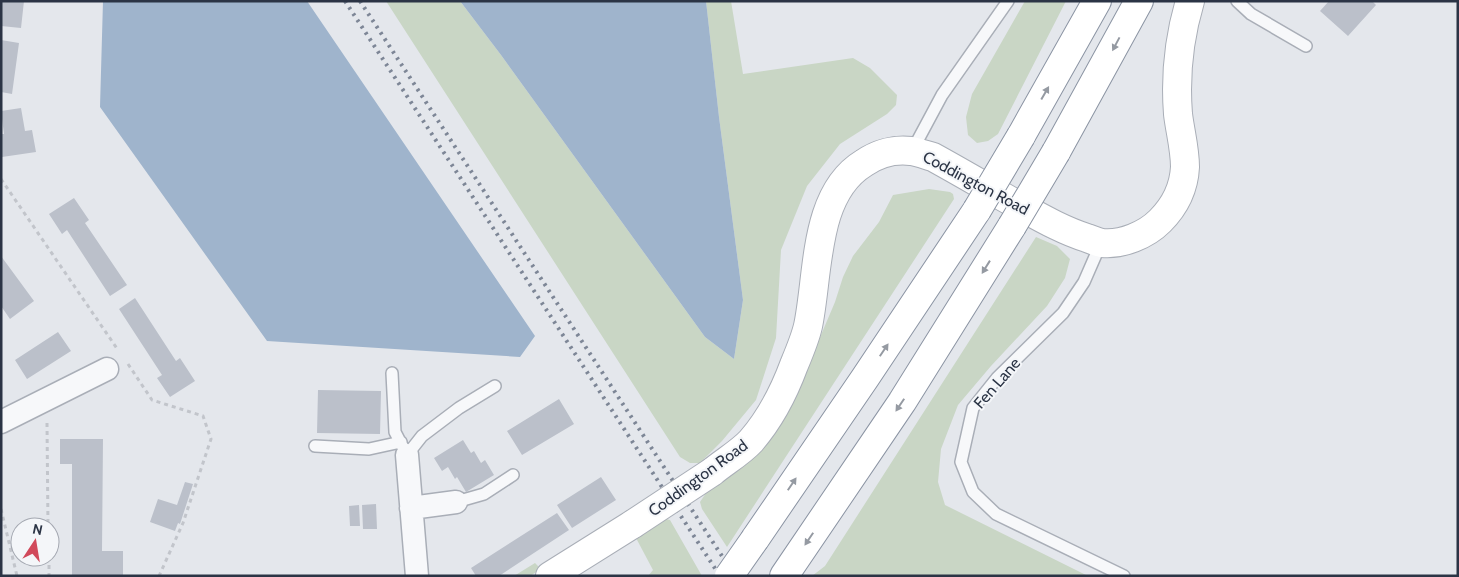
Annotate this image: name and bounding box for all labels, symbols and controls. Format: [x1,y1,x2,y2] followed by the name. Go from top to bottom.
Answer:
[1112,37,1120,52] one-way arrow
[1041,86,1049,101] one-way arrow
[920,147,1032,219] street label: Coddington Road
[981,260,991,274] one-way arrow
[879,343,889,357] one-way arrow
[970,354,1024,412] street label: Fen Lane
[895,398,905,412] one-way arrow
[645,436,751,520] street label: Coddington Road
[787,477,797,491] one-way arrow
[10,517,60,567] north arrow
[31,519,44,539] text: N
[804,532,814,546] one-way arrow

